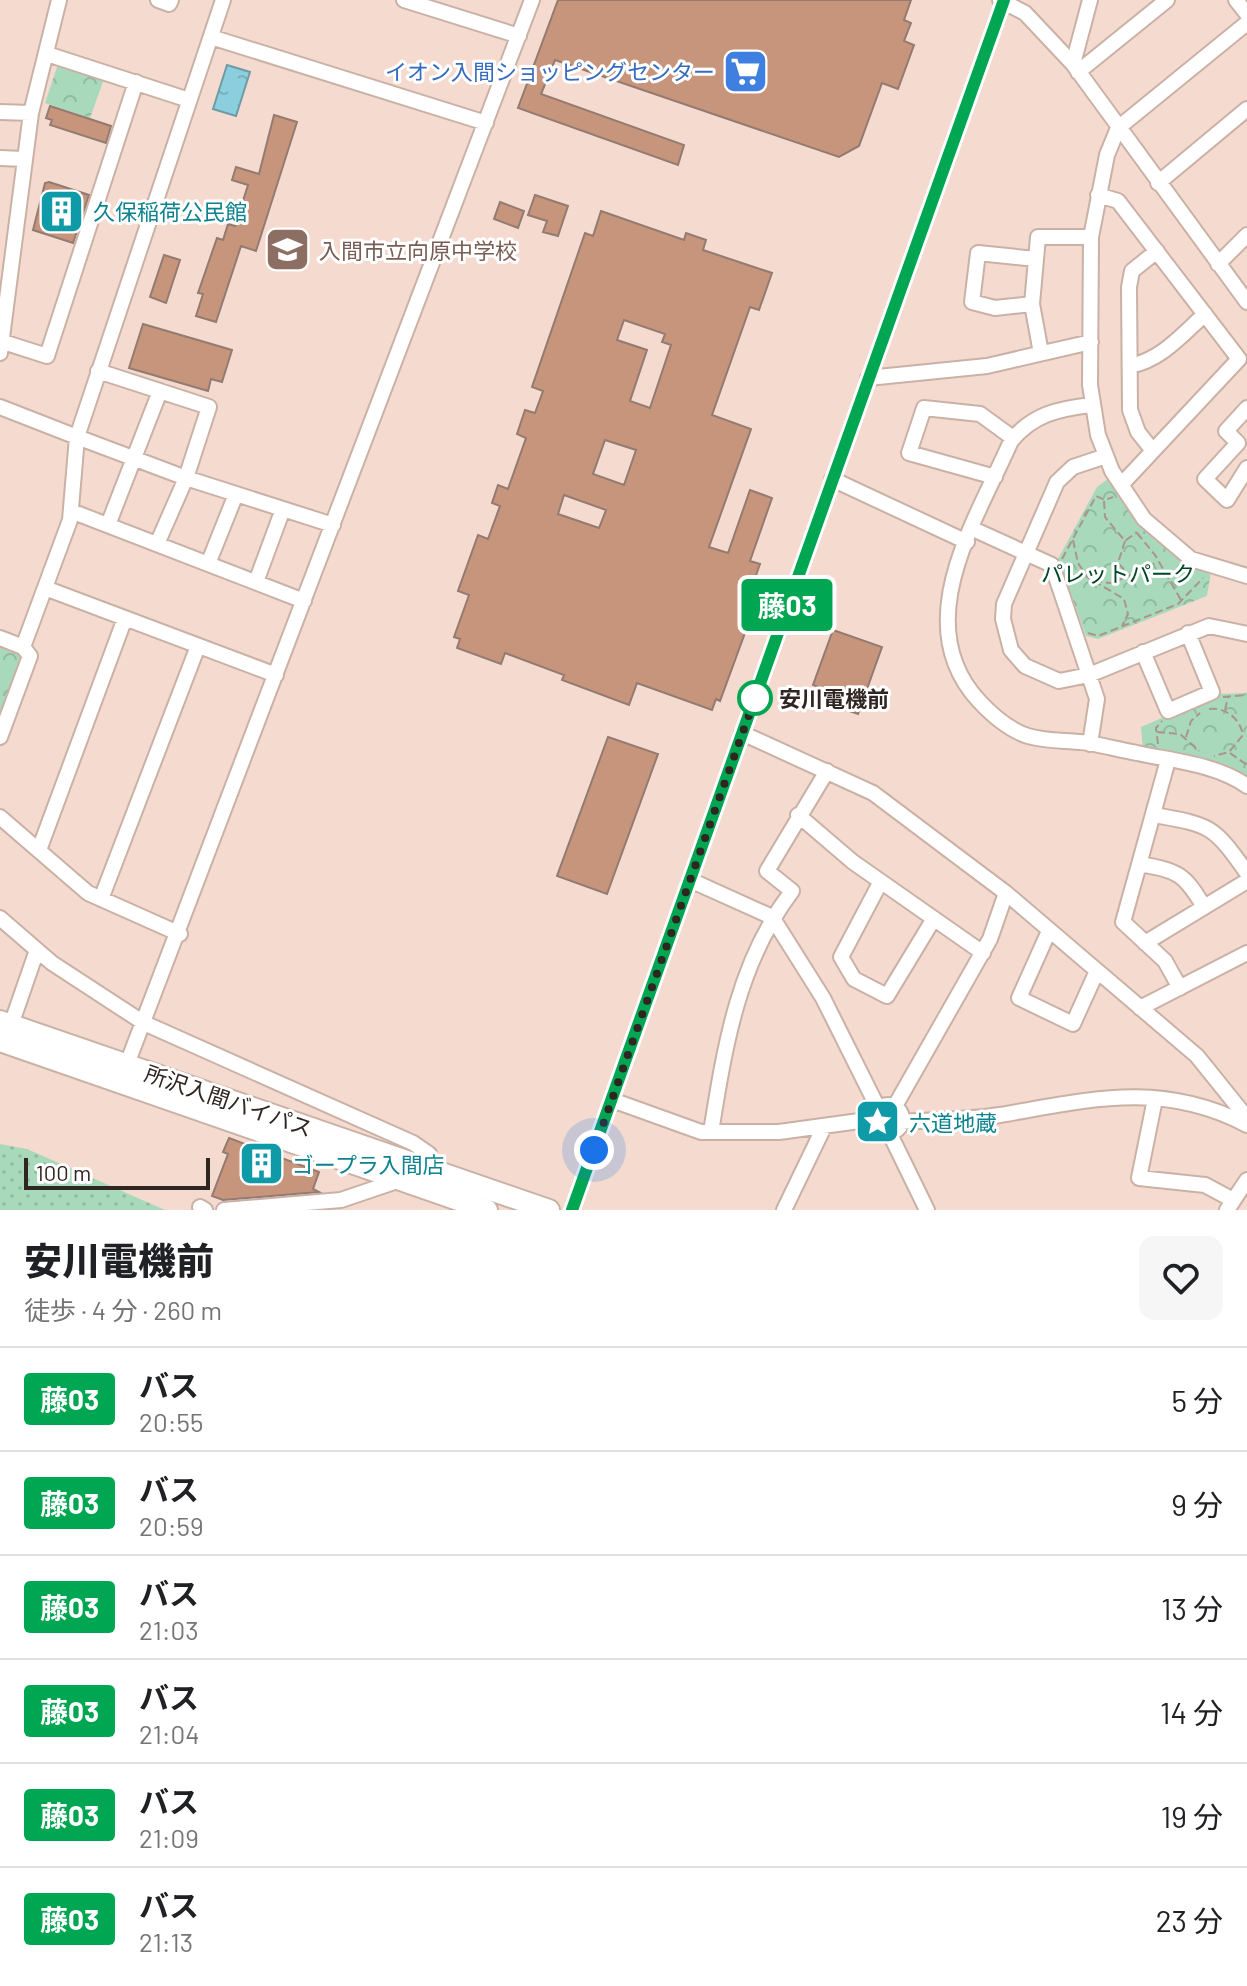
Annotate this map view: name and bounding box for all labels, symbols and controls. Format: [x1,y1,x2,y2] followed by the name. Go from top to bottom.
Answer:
[722,47,770,95] supermarket icon: イオン入間ショッピングセンター
[385,58,715,84] place label: イオン入間ショッピングセンター
[38,187,86,235] building icon: 久保稲荷公民館
[93,198,247,224] place label: 久保稲荷公民館
[264,226,312,274] school or university icon: 入間市立向原中学校
[319,237,517,263] place label: 入間市立向原中学校
[1041,560,1195,586] park label: パレットパーク
[741,579,833,631] line badge: 藤03
[757,588,817,622] text: 藤03
[738,681,772,715] marker: 安川電機前
[779,685,889,711] place label: 安川電機前
[142,1059,316,1141] street label: 所沢入間バイパス
[854,1098,902,1146] place icon: 六道地蔵
[909,1109,997,1135] place label: 六道地蔵
[574,1130,614,1170] your location
[237,1140,285,1188] building icon: ゴープラ入間店
[292,1151,445,1177] place label: ゴープラ入間店
[24,1154,210,1190] scale bar
[36,1159,91,1185] text: 100 m
[1139,1236,1223,1320] button: heart
[24,1237,214,1283] text: 安川電機前
[24,1294,222,1325] text: 徒歩 · 4 分 · 260 m
[139,1367,199,1403] text: バス
[40,1382,99,1416] text: 藤03
[1172,1382,1223,1418] text: 5 分
[139,1406,203,1437] text: 20:55
[139,1471,199,1507] text: バス
[40,1486,99,1520] text: 藤03
[1171,1486,1223,1522] text: 9 分
[139,1510,203,1541] text: 20:59
[139,1575,199,1611] text: バス
[40,1590,99,1624] text: 藤03
[1161,1590,1223,1626] text: 13 分
[139,1614,199,1645] text: 21:03
[139,1679,199,1715] text: バス
[40,1694,99,1728] text: 藤03
[1160,1694,1223,1730] text: 14 分
[139,1718,200,1749] text: 21:04
[139,1783,199,1819] text: バス
[40,1798,99,1832] text: 藤03
[1161,1798,1223,1834] text: 19 分
[139,1822,199,1853] text: 21:09
[139,1887,199,1923] text: バス
[40,1902,99,1936] text: 藤03
[1156,1902,1223,1938] text: 23 分
[139,1926,193,1957] text: 21:13

